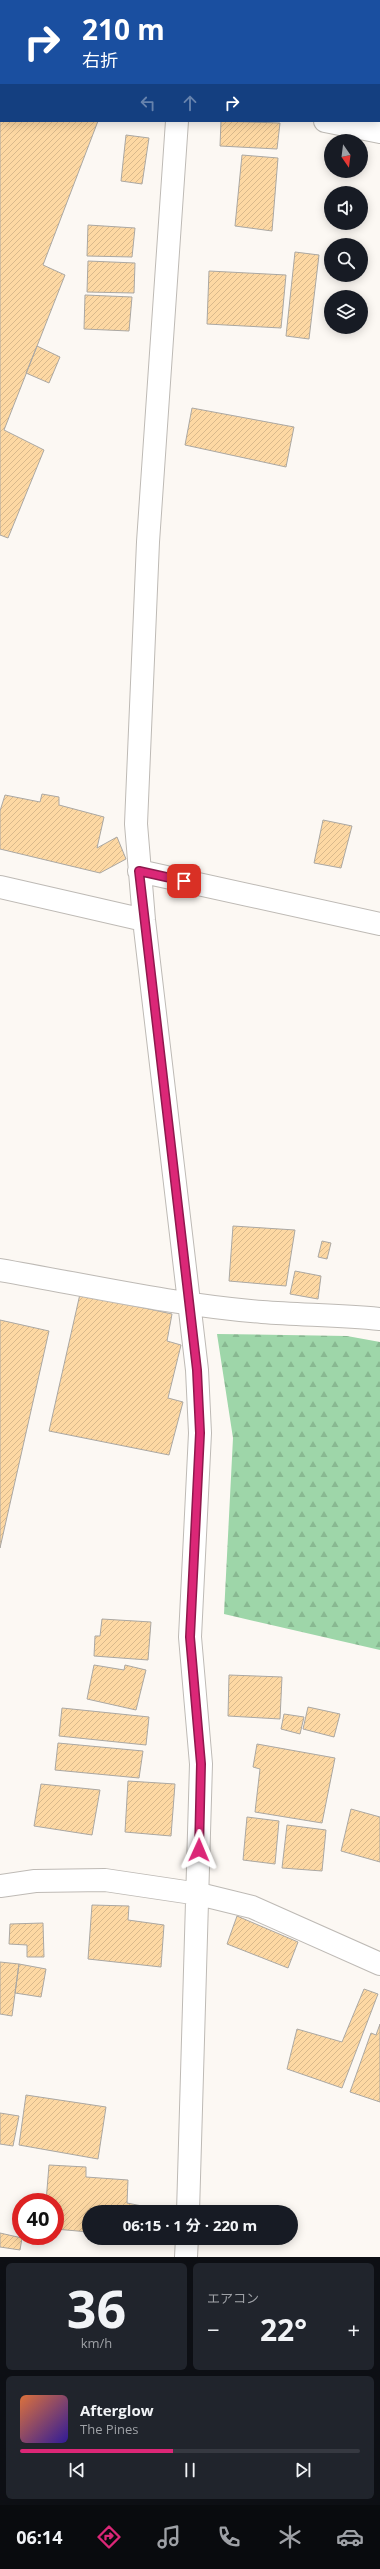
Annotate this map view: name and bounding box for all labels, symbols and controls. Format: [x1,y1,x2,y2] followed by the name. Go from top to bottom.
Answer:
[82,10,165,48] text: 210 m
[16,16,68,68] icon: right
[82,48,118,72] text: 右折
[137,92,159,114] icon: left
[179,92,201,114] icon: ahead
[221,92,243,114] icon: right
[324,134,368,178] north arrow
[324,134,368,334] map controls
[324,186,368,230] button: sound
[324,238,368,282] button: search
[324,290,368,334] button: layers
[167,864,201,898] pin
[173,870,195,892] icon: arrive
[178,1829,220,1871] position arrow
[12,2193,64,2245] speed limit sign: 40
[123,2215,257,2235] text: 06:15 · 1 分 · 220 m
[67,2272,126,2343] text: 36
[207,2289,259,2307] text: エアコン
[260,2309,307,2350] text: 22°
[207,2314,220,2344] text: −
[347,2314,360,2344] text: +
[81,2334,112,2352] text: km/h
[80,2400,154,2420] text: Afterglow
[80,2420,138,2438] text: The Pines
[66,2459,88,2481] icon: previous
[179,2459,201,2481] icon: pause
[292,2459,314,2481] icon: next
[95,2523,123,2551] icon: directions
[155,2523,183,2551] icon: music
[215,2523,243,2551] icon: phone
[276,2523,304,2551] icon: climate
[336,2523,364,2551] icon: car
[16,2525,62,2549] text: 06:14

